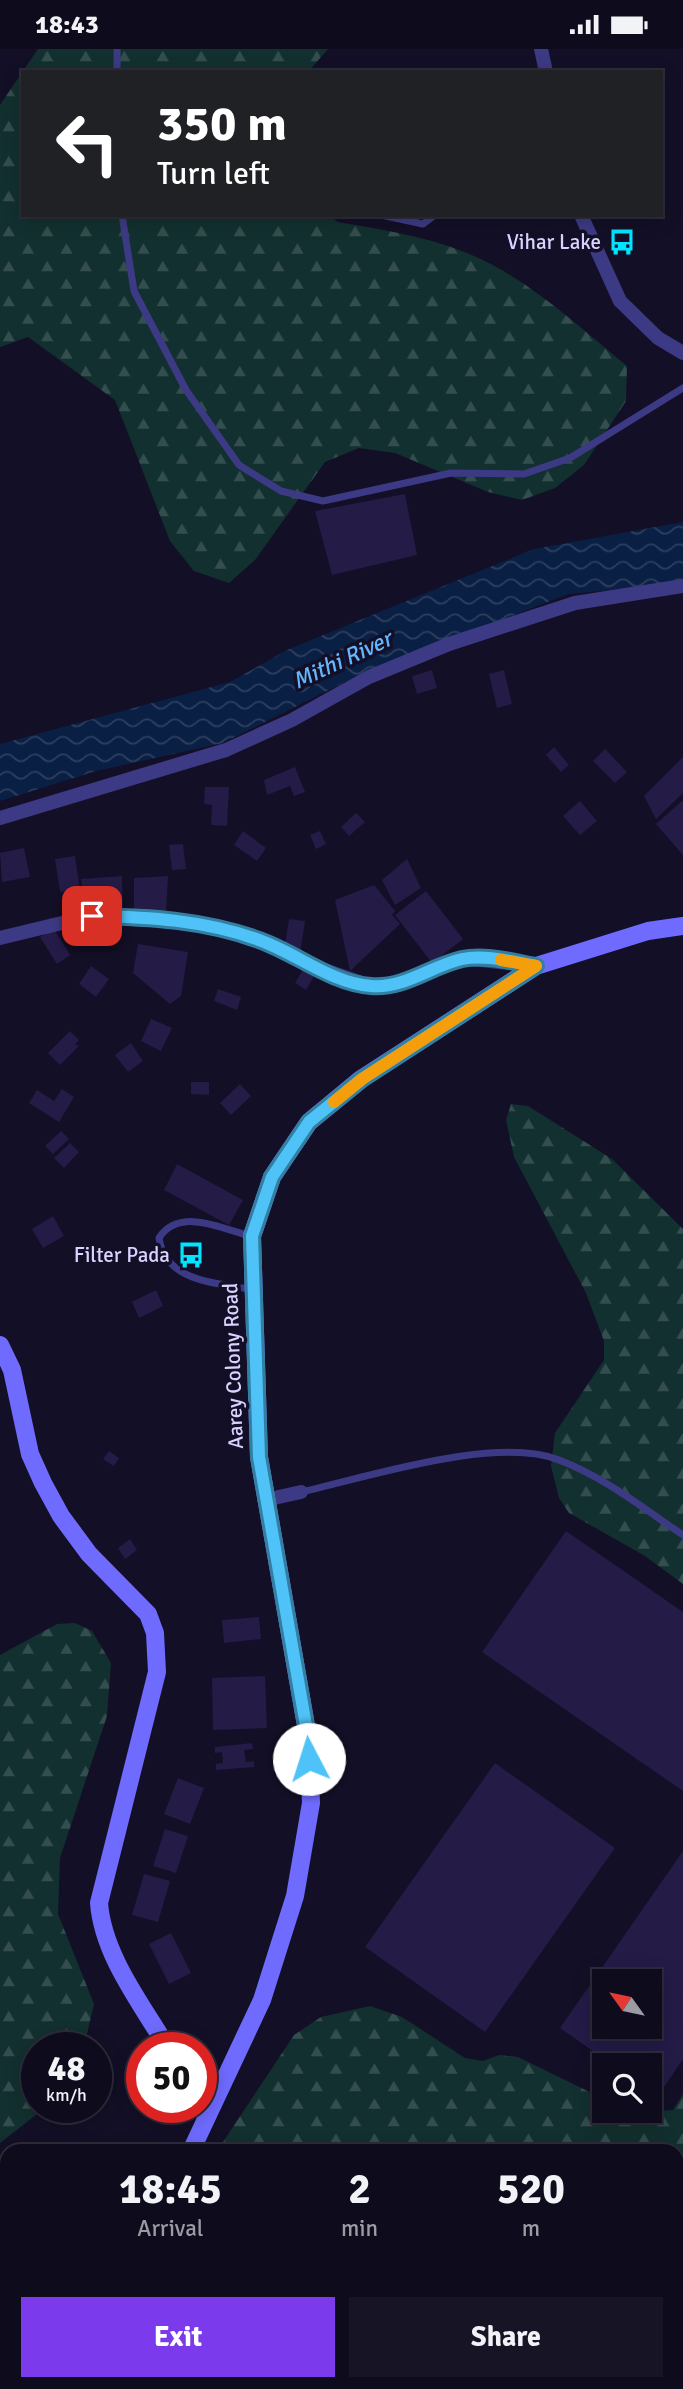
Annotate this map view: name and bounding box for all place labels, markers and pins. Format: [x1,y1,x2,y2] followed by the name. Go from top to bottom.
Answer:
[607,227,637,257] bus stop icon: Vihar Lake
[507,229,601,255] place label: Vihar Lake
[62,886,122,946] pin
[176,1240,206,1270] bus stop icon: Filter Pada
[74,1242,170,1268] place label: Filter Pada

